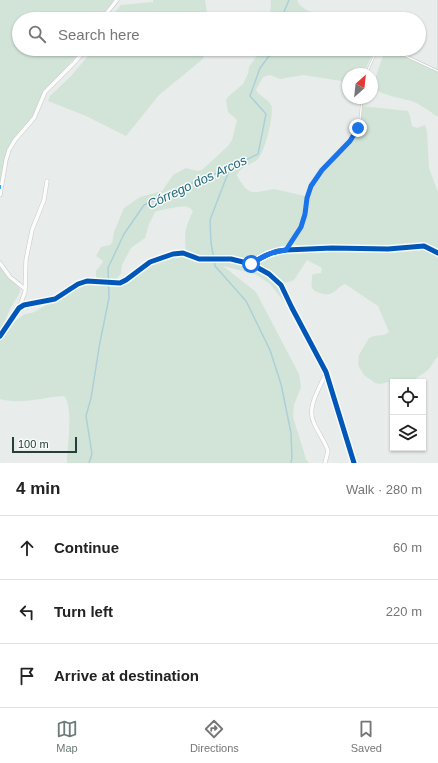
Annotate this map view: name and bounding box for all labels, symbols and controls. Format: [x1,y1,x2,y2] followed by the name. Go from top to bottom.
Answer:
[12,12,426,56] search box
[26,23,48,45] icon: search
[58,26,140,43] text: Search here
[342,68,378,104] north arrow
[349,119,367,137] route end
[145,152,250,212] water label: Córrego dos Arcos
[242,255,260,273] route start
[390,379,426,451] map controls
[390,379,426,415] button: locate
[390,415,426,451] button: layers
[12,435,77,454] scale bar
[18,438,49,450] text: 100 m
[16,479,60,498] text: 4 min
[346,482,422,497] text: Walk · 280 m
[16,537,38,559] icon: ahead
[54,539,119,556] text: Continue
[393,540,422,555] text: 60 m
[16,601,38,623] icon: left
[54,603,113,620] text: Turn left
[386,604,422,619] text: 220 m
[16,665,38,687] icon: arrive
[54,667,199,684] text: Arrive at destination
[56,718,78,754] tab: Map
[190,718,239,754] tab: Directions
[351,718,382,754] tab: Saved

